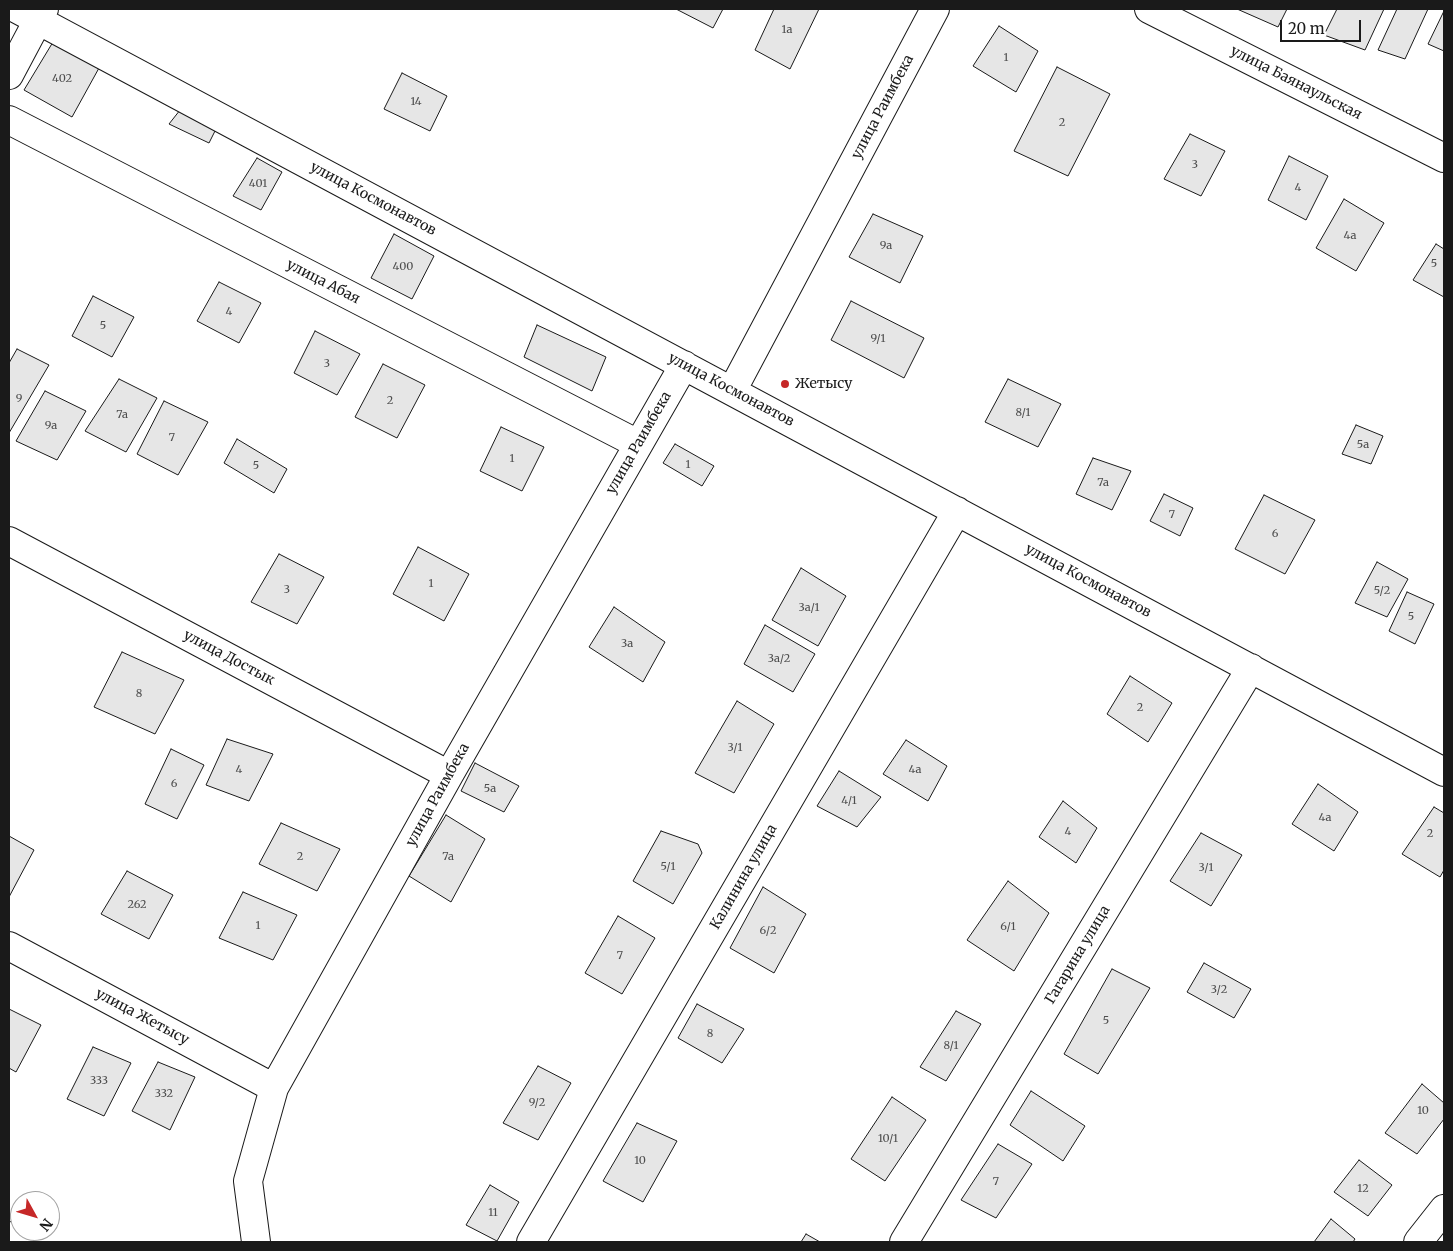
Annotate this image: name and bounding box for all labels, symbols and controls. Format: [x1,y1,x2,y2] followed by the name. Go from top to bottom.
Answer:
[1283,10,1364,42] scale bar
[1288,19,1325,38] text: 20 m
[782,23,792,37] house number: 1а
[1228,43,1364,123] street label: улица Баянаульская
[1004,51,1008,65] house number: 1
[848,52,918,162] street label: улица Раимбека
[52,72,72,86] house number: 402
[410,95,422,109] house number: 14
[1059,116,1065,130] house number: 2
[1192,158,1198,172] house number: 3
[307,159,439,239] street label: улица Космонавтов
[249,177,267,191] house number: 401
[1295,181,1301,195] house number: 4
[1344,229,1356,243] house number: 4а
[880,239,892,253] house number: 9а
[283,256,363,308] street label: улица Абая
[1431,257,1437,271] house number: 5
[393,260,413,274] house number: 400
[226,305,232,319] house number: 4
[100,319,106,333] house number: 5
[871,332,885,346] house number: 9/1
[665,350,797,430] street label: улица Космонавтов
[324,357,330,371] house number: 3
[795,376,852,392] place label: Жетысу
[779,378,791,390] marker: Жетысу
[603,389,675,497] street label: улица Раимбека
[16,392,22,406] house number: 9
[387,394,393,408] house number: 2
[1015,406,1031,420] house number: 8/1
[116,408,128,422] house number: 7а
[45,419,57,433] house number: 9а
[169,431,175,445] house number: 7
[1357,438,1369,452] house number: 5а
[510,452,514,466] house number: 1
[686,458,690,472] house number: 1
[253,459,259,473] house number: 5
[1097,476,1109,490] house number: 7а
[1169,508,1175,522] house number: 7
[1272,527,1278,541] house number: 6
[1022,541,1154,621] street label: улица Космонавтов
[429,577,433,591] house number: 1
[284,583,290,597] house number: 3
[1374,584,1390,598] house number: 5/2
[798,601,820,615] house number: 3а/1
[1408,610,1414,624] house number: 5
[181,627,277,689] street label: улица Достык
[621,637,633,651] house number: 3а
[768,652,790,666] house number: 3а/2
[136,687,142,701] house number: 8
[1137,701,1143,715] house number: 2
[403,740,473,850] street label: улица Раимбека
[728,741,742,755] house number: 3/1
[236,763,242,777] house number: 4
[909,763,921,777] house number: 4а
[171,777,177,791] house number: 6
[484,782,496,796] house number: 5а
[841,794,857,808] house number: 4/1
[1319,811,1331,825] house number: 4а
[707,822,781,932] street label: Калинина улица
[1065,825,1071,839] house number: 4
[1427,827,1433,841] house number: 2
[297,850,303,864] house number: 2
[442,850,454,864] house number: 7а
[661,860,675,874] house number: 5/1
[1199,861,1213,875] house number: 3/1
[127,898,147,912] house number: 262
[1042,903,1114,1007] street label: Гагарина улица
[256,919,260,933] house number: 1
[1000,920,1016,934] house number: 6/1
[760,924,776,938] house number: 6/2
[617,949,623,963] house number: 7
[1211,983,1227,997] house number: 3/2
[92,985,192,1049] street label: улица Жетысу
[1103,1014,1109,1028] house number: 5
[707,1027,713,1041] house number: 8
[943,1039,959,1053] house number: 8/1
[90,1074,108,1088] house number: 333
[155,1087,173,1101] house number: 332
[529,1096,545,1110] house number: 9/2
[1417,1104,1429,1118] house number: 10
[878,1132,898,1146] house number: 10/1
[634,1154,646,1168] house number: 10
[993,1175,999,1189] house number: 7
[1357,1182,1369,1196] house number: 12
[10,1191,60,1241] north arrow
[488,1206,498,1220] house number: 11
[35,1215,56,1235] text: N

